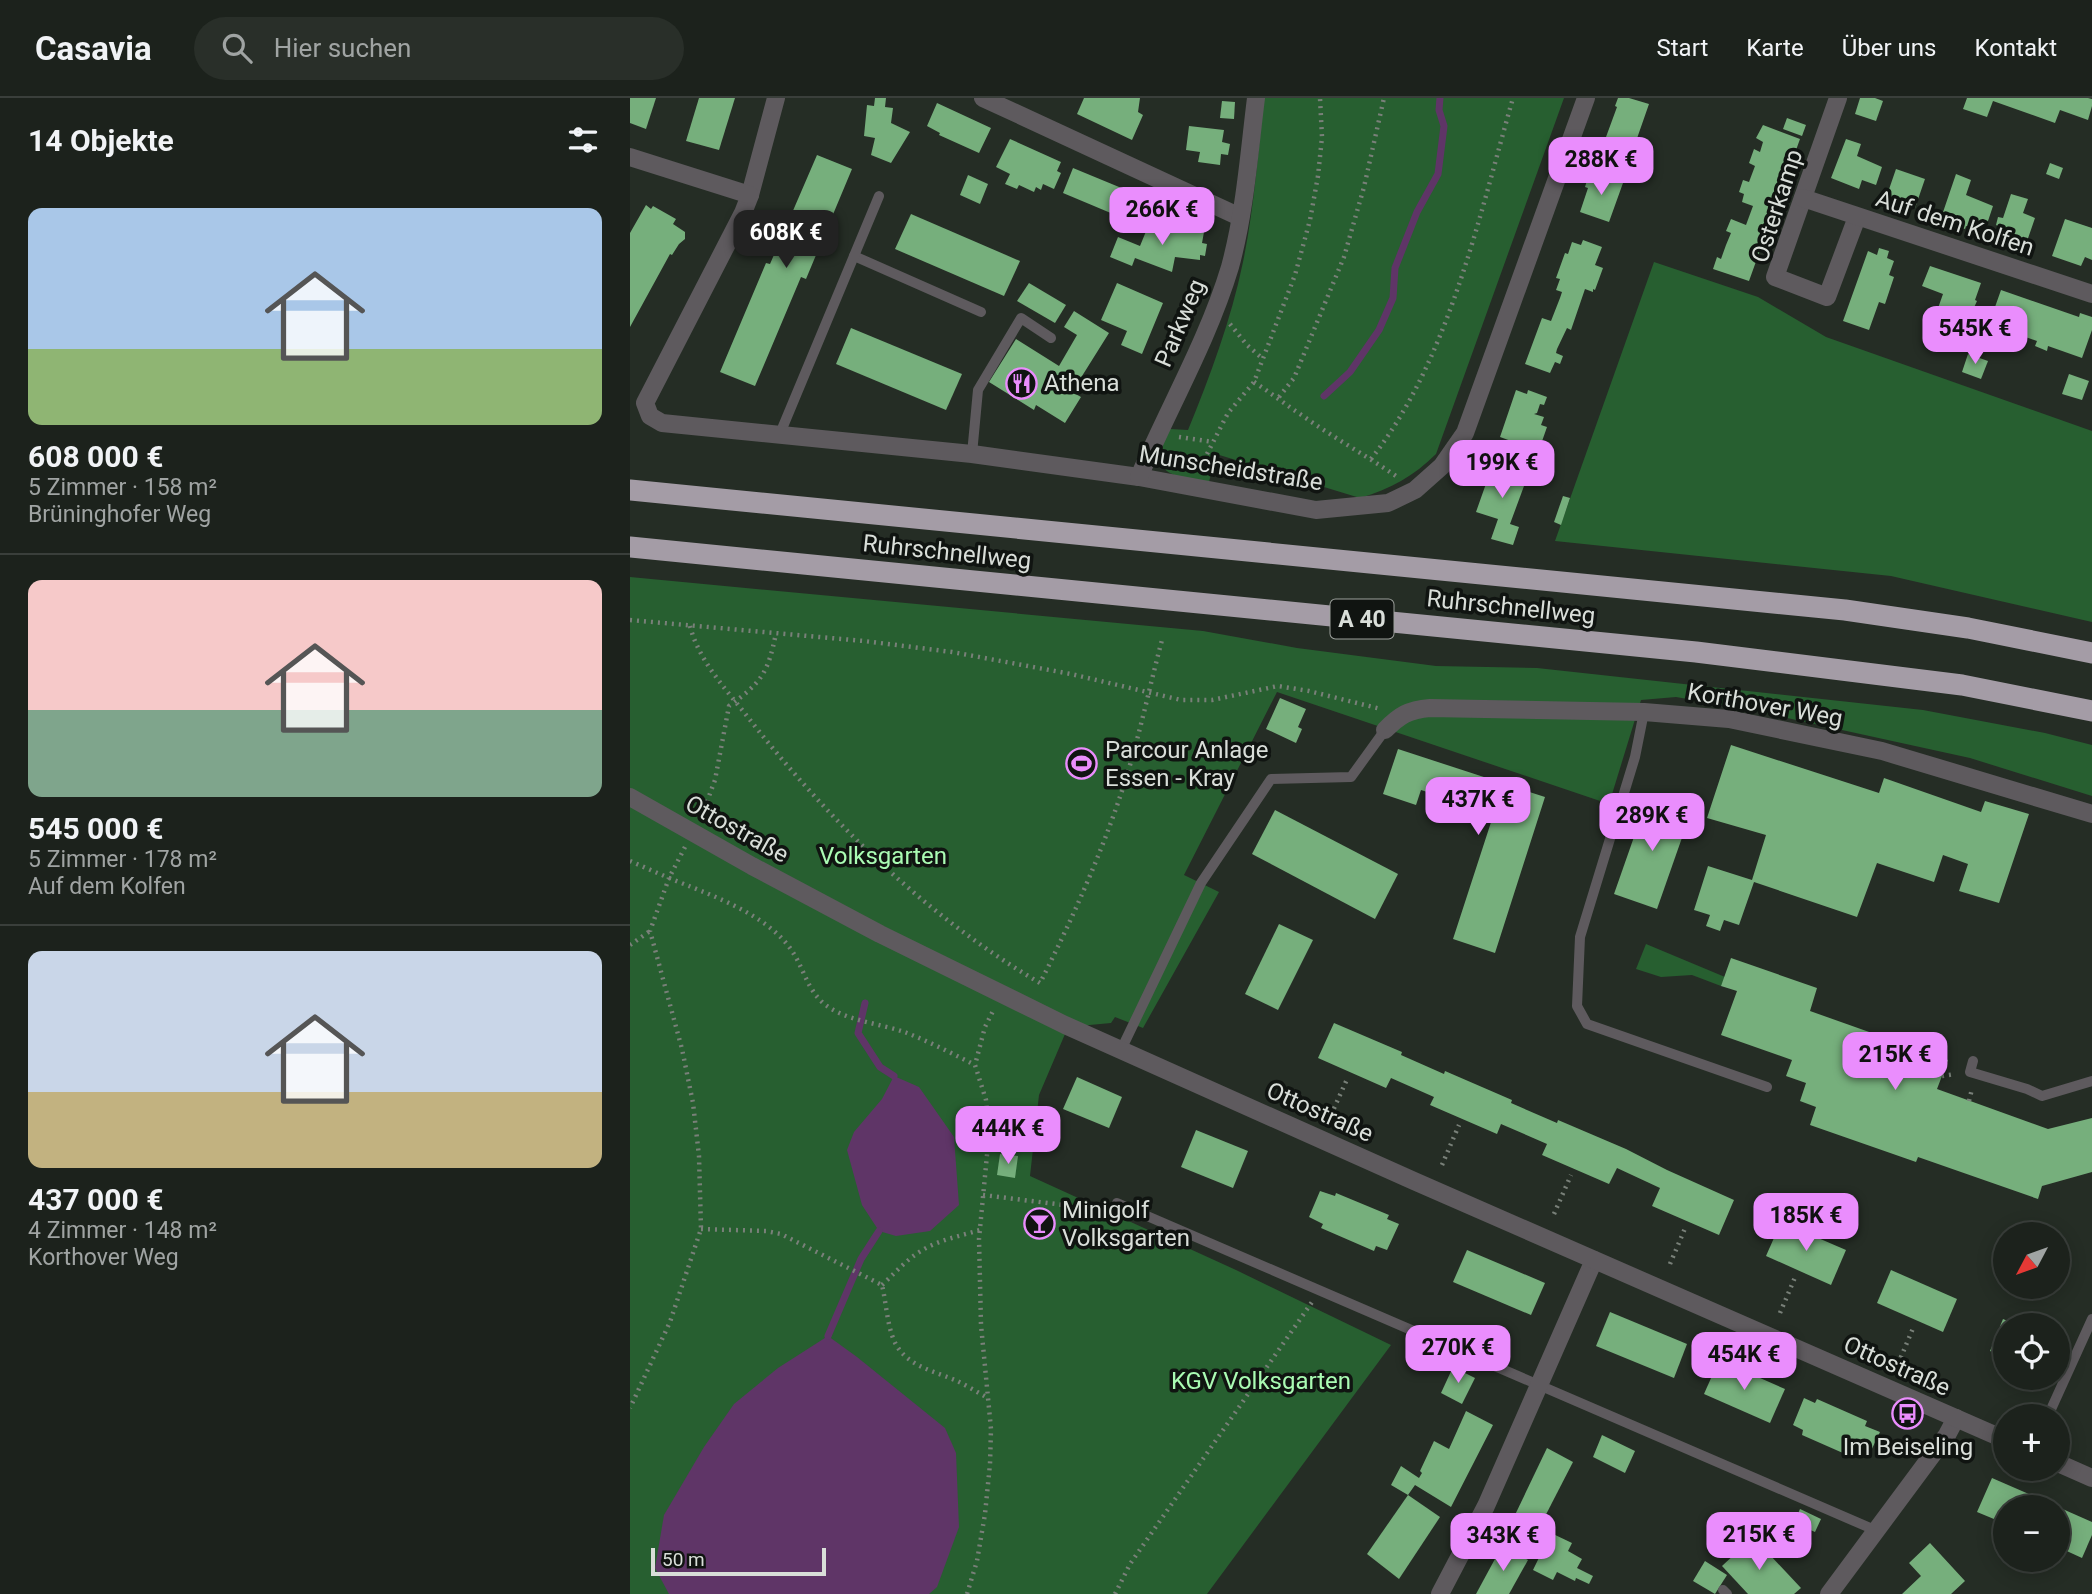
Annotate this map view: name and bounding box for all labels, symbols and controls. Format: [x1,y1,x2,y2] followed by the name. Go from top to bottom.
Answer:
[194,17,684,80] search box
[35,29,152,68] text: Casavia
[218,29,256,67] icon: search
[274,33,411,63] text: Hier suchen
[1657,34,1708,62] text: Start
[1746,34,1804,62] text: Karte
[1842,34,1936,62] text: Über uns
[1974,34,2057,62] text: Kontakt
[564,121,602,159] icon: filters
[28,123,174,158] text: 14 Objekte
[1544,138,1658,197] pin: 288K €
[1564,146,1638,173] text: 288K €
[1746,146,1808,266] street label: Osterkamp
[1872,184,2038,262] street label: Auf dem Kolfen
[1105,188,1219,247] pin: 266K €
[1125,196,1199,223] text: 266K €
[729,211,843,270] pin: 608K €
[749,219,823,246] text: 608K €
[252,253,378,379] icon: home
[1149,275,1211,371] street label: Parkweg
[1918,306,2032,366] pin: 545K €
[1938,315,2012,342] text: 545K €
[1004,366,1038,400] restaurant icon: Athena
[1044,369,1120,397] place label: Athena
[28,439,163,474] text: 608 000 €
[1137,440,1325,496] street label: Munscheidstraße
[1445,440,1559,500] pin: 199K €
[1465,449,1539,476] text: 199K €
[28,474,217,501] text: 5 Zimmer · 158 m²
[28,501,211,528] text: Brüninghofer Weg
[861,529,1033,575] street label: Ruhrschnellweg
[1425,584,1597,630] street label: Ruhrschnellweg
[1330,600,1394,638] road number: A 40
[252,625,378,751] icon: home
[1685,678,1845,732] street label: Korthover Weg
[1105,736,1269,792] place label: Parcour Anlage Essen - Kray
[1065,747,1099,781] sports icon: Parcour Anlage Essen - Kray
[1421,778,1535,837] pin: 437K €
[1441,786,1515,813] text: 437K €
[681,789,793,869] street label: Ottostraße
[1595,794,1709,853] pin: 289K €
[1615,802,1689,829] text: 289K €
[28,811,163,846] text: 545 000 €
[819,842,947,870] park label: Volksgarten
[28,846,217,873] text: 5 Zimmer · 178 m²
[28,873,186,900] text: Auf dem Kolfen
[252,996,378,1122] icon: home
[1838,1032,1952,1092] pin: 215K €
[1858,1041,1932,1068] text: 215K €
[1262,1076,1378,1148] street label: Ottostraße
[951,1107,1065,1166] pin: 444K €
[971,1115,1045,1142] text: 444K €
[28,1182,163,1217] text: 437 000 €
[1749,1194,1863,1253] pin: 185K €
[1062,1196,1190,1252] place label: Minigolf Volksgarten
[1769,1202,1843,1229] text: 185K €
[1022,1207,1056,1241] bar icon: Minigolf Volksgarten
[28,1217,217,1244] text: 4 Zimmer · 148 m²
[1993,1222,2070,1298] north arrow
[1993,1222,2070,1572] map controls
[28,1244,179,1271] text: Korthover Weg
[1993,1313,2070,1390] button: locate
[1401,1326,1515,1385] pin: 270K €
[1839,1330,1955,1402] street label: Ottostraße
[1687,1332,1801,1392] pin: 454K €
[1421,1334,1495,1361] text: 270K €
[1707,1341,1781,1368] text: 454K €
[1171,1367,1351,1395] park label: KGV Volksgarten
[1891,1396,1925,1430] bus stop icon: Im Beiseling
[1993,1404,2070,1481] button: +
[1843,1433,1973,1461] place label: Im Beiseling
[1993,1495,2070,1572] button: −
[1702,1512,1816,1572] pin: 215K €
[1446,1514,1560,1573] pin: 343K €
[1722,1521,1796,1548] text: 215K €
[1466,1522,1540,1549] text: 343K €
[651,1545,826,1577] scale bar
[662,1548,705,1571] text: 50 m

